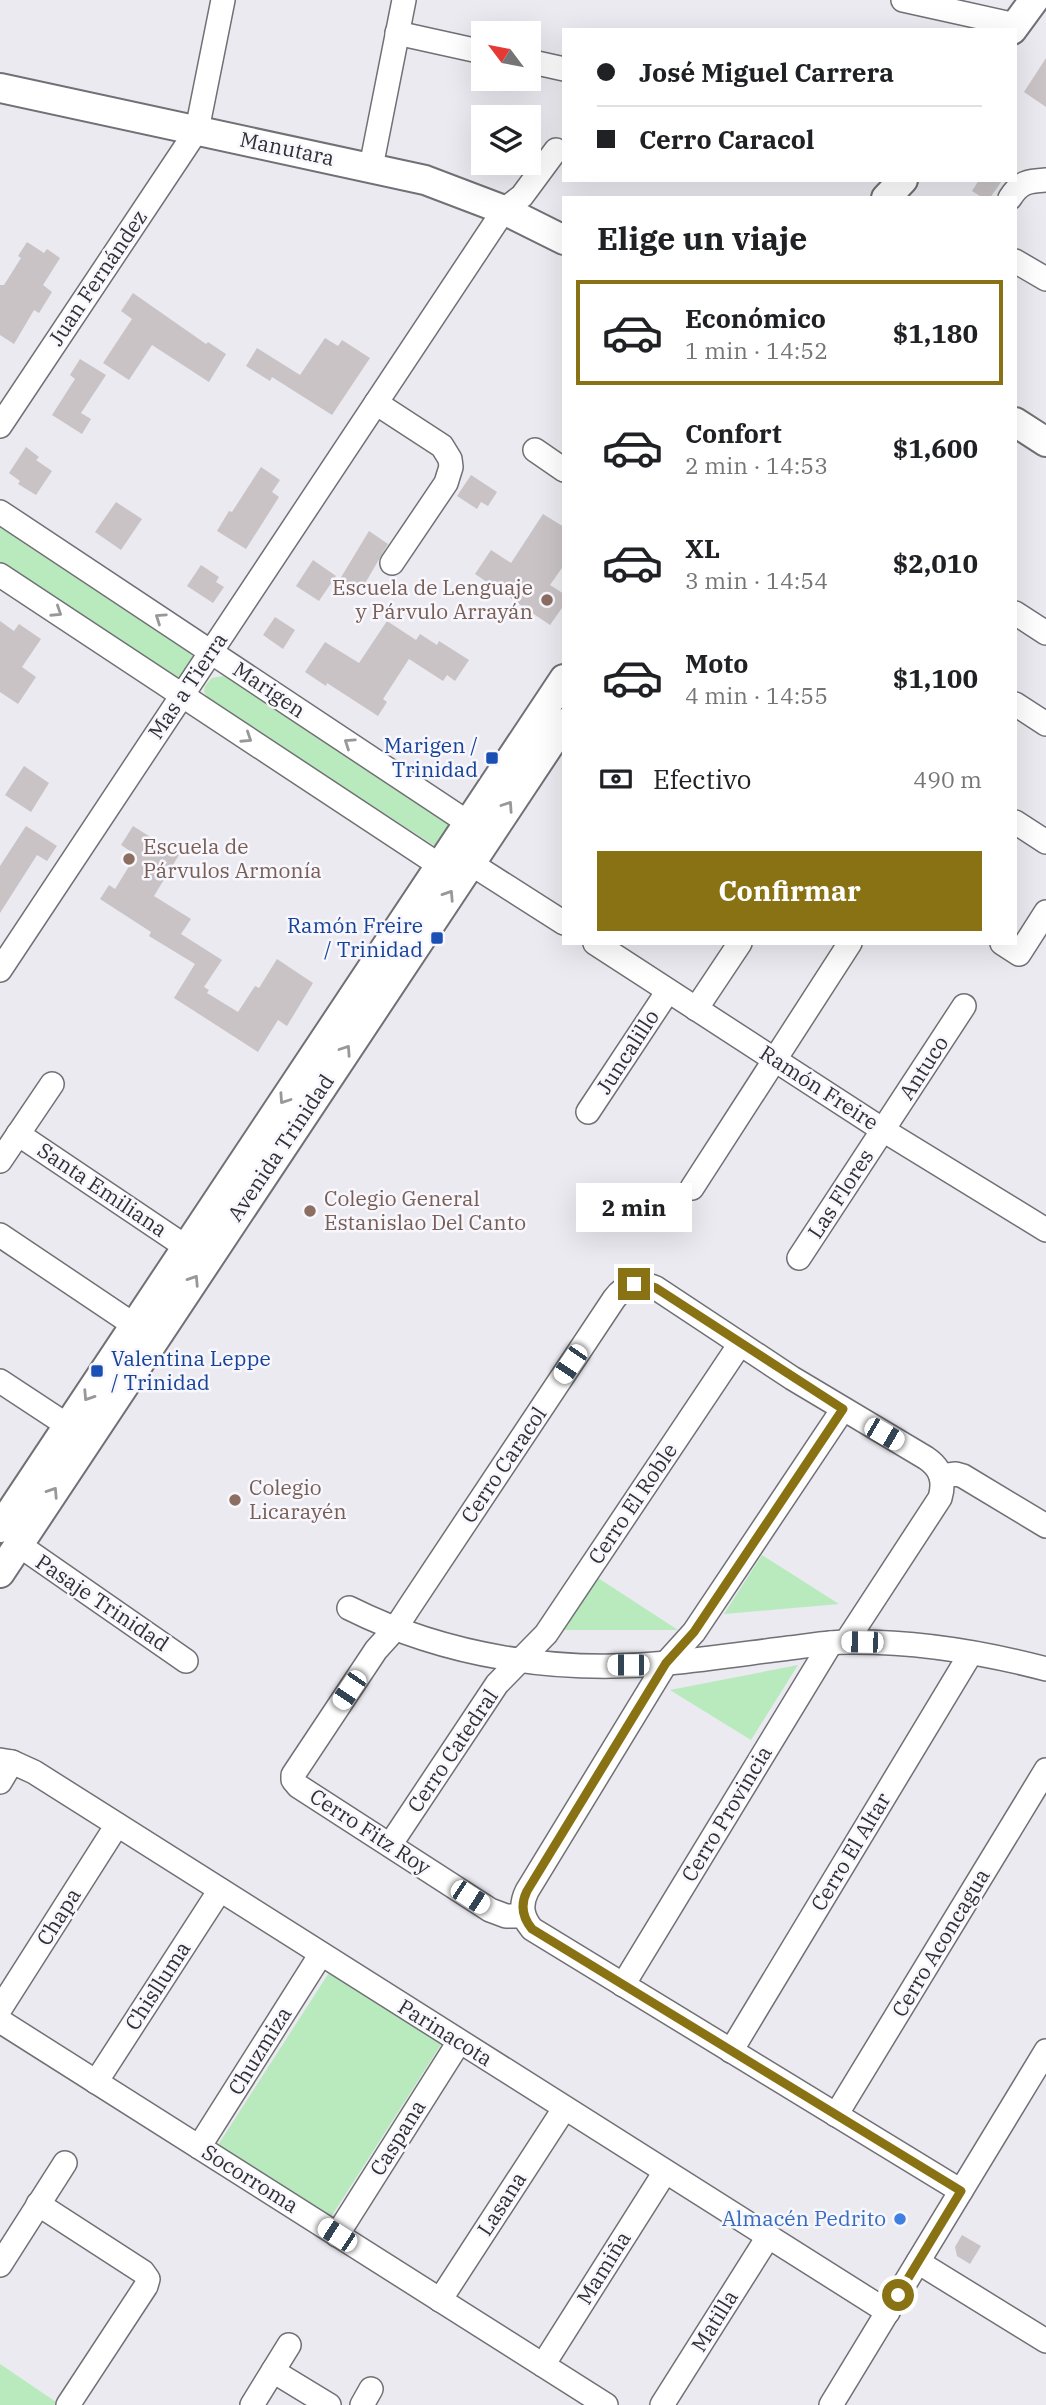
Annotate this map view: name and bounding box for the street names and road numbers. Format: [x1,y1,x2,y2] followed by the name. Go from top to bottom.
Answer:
[237,124,337,172] street label: Manutara
[41,204,153,351] street label: Juan Fernández
[141,627,233,744] street label: Mas a Tierra
[228,655,311,724] street label: Marigen
[589,1004,665,1099] street label: Juncalillo
[892,1030,954,1105] street label: Antuco
[755,1038,884,1136] street label: Ramón Freire
[221,1068,340,1226] street label: Avenida Trinidad
[32,1136,173,1243] street label: Santa Emiliana
[801,1143,879,1244] street label: Las Flores
[454,1401,552,1528] street label: Cerro Caracol
[581,1437,683,1569] street label: Cerro El Roble
[31,1547,175,1657] street label: Pasaje Trinidad
[400,1683,504,1818] street label: Cerro Catedral
[674,1740,778,1887] street label: Cerro Provincia
[305,1782,437,1881] street label: Cerro Fitz Roy
[804,1787,897,1916] street label: Cerro El Altar
[885,1863,995,2022] street label: Cerro Aconcagua
[30,1882,87,1950] street label: Chapa
[118,1936,196,2035] street label: Chislluma
[393,1992,498,2072] street label: Parinacota
[221,2001,297,2100] street label: Chuzmiza
[363,2094,431,2181] street label: Caspana
[197,2137,304,2219] street label: Socorroma
[470,2166,532,2241] street label: Lasana
[570,2226,637,2309] street label: Mamiña
[684,2284,744,2357] street label: Matilla

